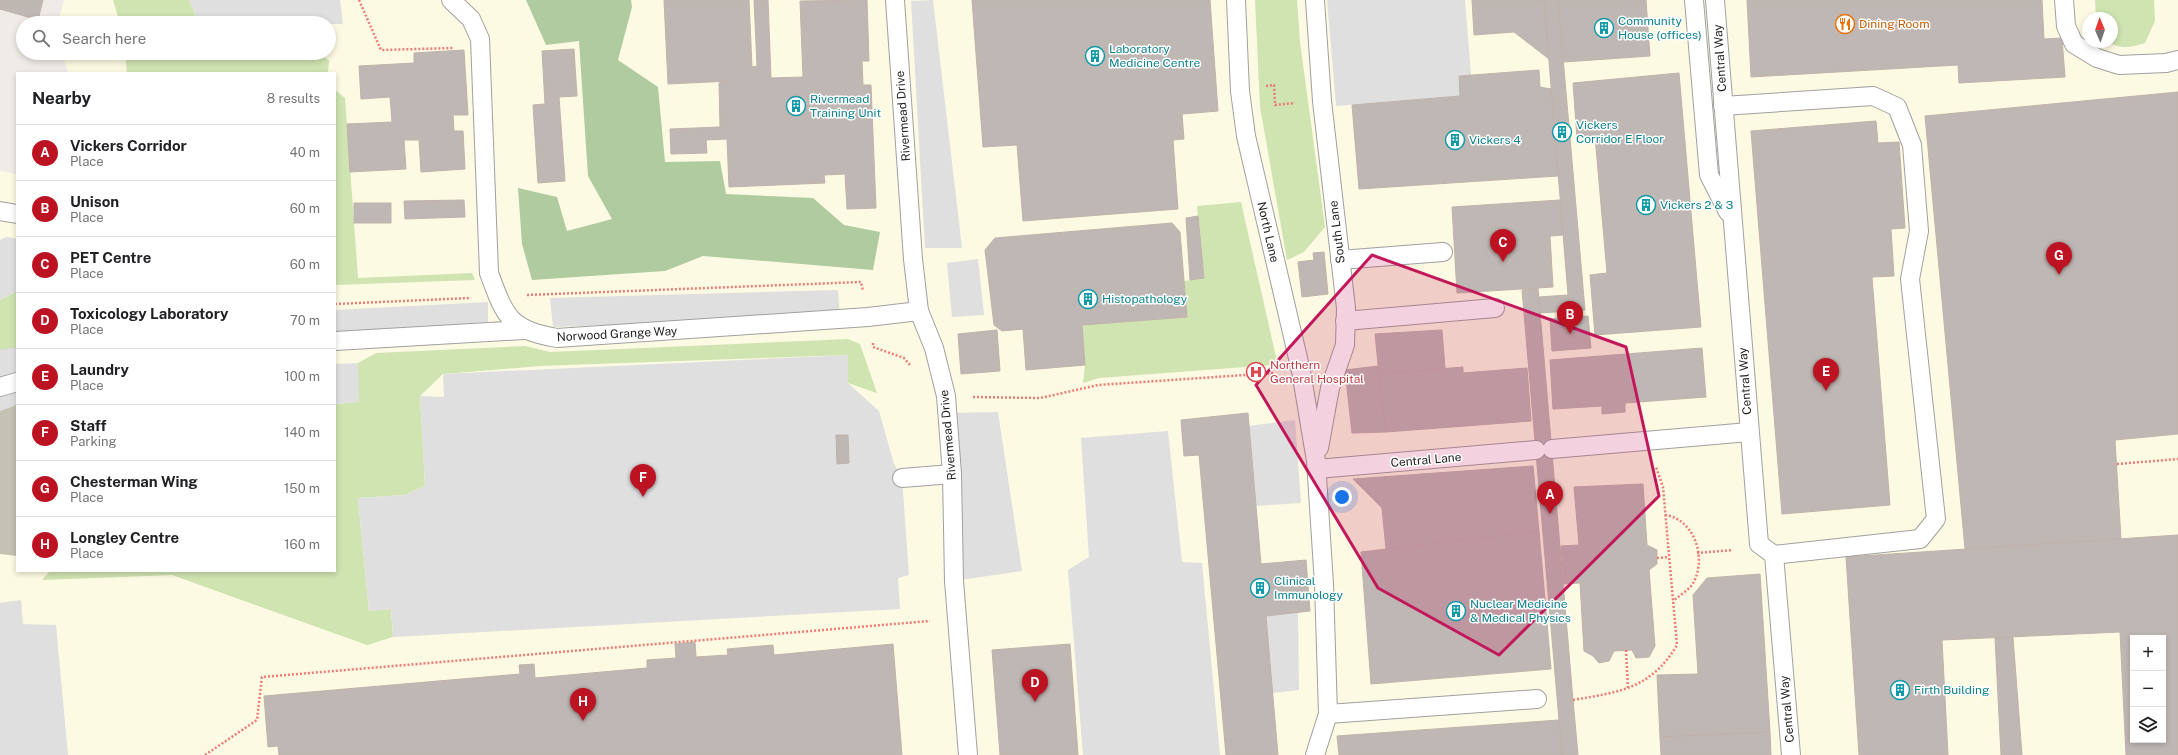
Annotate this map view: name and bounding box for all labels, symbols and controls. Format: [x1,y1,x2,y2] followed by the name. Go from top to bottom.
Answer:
[2082,12,2118,48] north arrow
[1834,13,1856,35] restaurant icon: Dining Room
[1618,14,1702,42] place label: Community House (offices)
[16,16,336,60] search box
[1593,17,1615,39] building icon: Community House (offices)
[1859,17,1930,31] place label: Dining Room
[1711,23,1729,92] street label: Central Way
[30,27,52,49] icon: search
[62,30,146,47] text: Search here
[1109,42,1201,70] place label: Laboratory Medicine Centre
[1084,45,1106,67] building icon: Laboratory Medicine Centre
[893,70,913,162] street label: Rivermead Drive
[32,88,91,108] text: Nearby
[267,91,320,106] text: 8 results
[810,92,881,120] place label: Rivermead Training Unit
[785,95,807,117] building icon: Rivermead Training Unit
[1576,118,1664,146] place label: Vickers Corridor E Floor
[1551,121,1573,143] building icon: Vickers Corridor E Floor
[1444,129,1466,151] building icon: Vickers 4
[1469,133,1521,147] place label: Vickers 4
[70,137,187,154] text: Vickers Corridor
[40,145,50,160] text: A
[289,145,320,160] text: 40 m
[70,154,104,169] text: Place
[70,193,119,210] text: Unison
[1635,194,1657,216] building icon: Vickers 2 & 3
[1660,198,1733,212] place label: Vickers 2 & 3
[1254,200,1282,264] street label: North Lane
[1326,200,1348,264] street label: South Lane
[41,201,49,216] text: B
[290,201,320,216] text: 60 m
[70,210,104,225] text: Place
[1490,229,1516,262] pin: C
[2046,242,2072,275] pin: G
[70,249,151,266] text: PET Centre
[40,257,50,272] text: C
[290,257,320,272] text: 60 m
[70,266,104,281] text: Place
[1077,288,1099,310] building icon: Histopathology
[1102,292,1188,306] place label: Histopathology
[1557,301,1583,334] pin: B
[70,305,229,322] text: Toxicology Laboratory
[40,313,50,328] text: D
[290,313,320,328] text: 70 m
[70,322,104,337] text: Place
[556,324,678,344] street label: Norwood Grange Way
[1736,346,1754,415] street label: Central Way
[1270,358,1364,386] place label: Northern General Hospital
[1813,358,1839,391] pin: E
[70,361,129,378] text: Laundry
[1245,361,1267,383] hospital icon: Northern General Hospital
[41,369,49,384] text: E
[284,369,320,384] text: 100 m
[70,378,104,393] text: Place
[937,389,959,481] street label: Rivermead Drive
[70,417,107,434] text: Staff
[41,425,49,440] text: F
[284,425,320,440] text: 140 m
[70,434,117,449] text: Parking
[1390,450,1462,470] street label: Central Lane
[630,464,656,497] pin: F
[70,473,198,490] text: Chesterman Wing
[40,481,50,496] text: G
[284,481,320,496] text: 150 m
[1537,481,1563,514] pin: A
[1332,487,1352,507] your location
[70,490,104,505] text: Place
[70,529,179,546] text: Longley Centre
[40,537,50,552] text: H
[284,537,320,552] text: 160 m
[70,546,104,561] text: Place
[1274,574,1343,602] place label: Clinical Immunology
[1249,577,1271,599] building icon: Clinical Immunology
[1470,597,1571,625] place label: Nuclear Medicine & Medical Physics
[1445,600,1467,622] building icon: Nuclear Medicine & Medical Physics
[2130,635,2166,743] map controls
[2130,635,2166,671] button: +
[1022,669,1048,702] pin: D
[2130,671,2166,707] button: −
[1777,674,1797,743] street label: Central Way
[1889,679,1911,701] building icon: Firth Building
[1914,683,1989,697] place label: Firth Building
[570,688,596,721] pin: H
[2130,707,2166,743] button: layers

